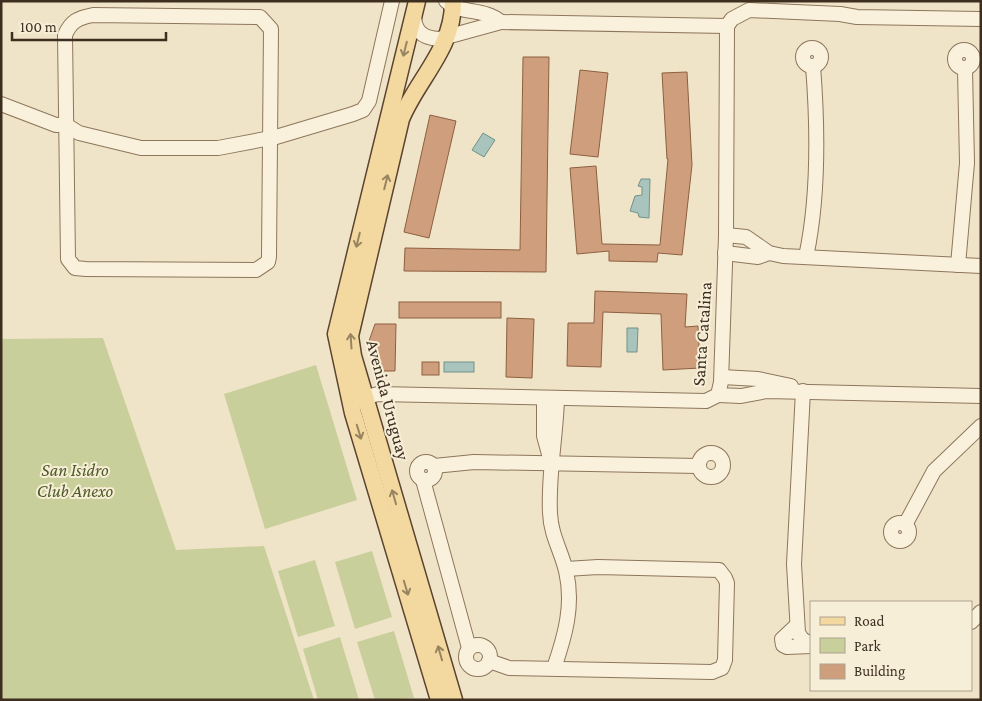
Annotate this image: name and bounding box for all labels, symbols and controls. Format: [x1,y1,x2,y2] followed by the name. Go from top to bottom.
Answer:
[12,10,166,42] scale bar
[20,19,57,35] text: 100 m
[400,40,410,56] one-way arrow
[382,175,391,191] one-way arrow
[353,232,362,248] one-way arrow
[688,281,716,387] street label: Santa Catalina
[347,333,356,349] one-way arrow
[362,338,414,463] street label: Avenida Uruguay
[355,424,365,440] one-way arrow
[37,460,114,501] park label: San Isidro Club Anexo
[389,489,399,505] one-way arrow
[401,579,411,595] one-way arrow
[810,601,972,691] legend
[854,613,885,629] text: Road
[854,638,881,654] text: Park
[435,645,444,661] one-way arrow
[854,663,905,680] text: Building

